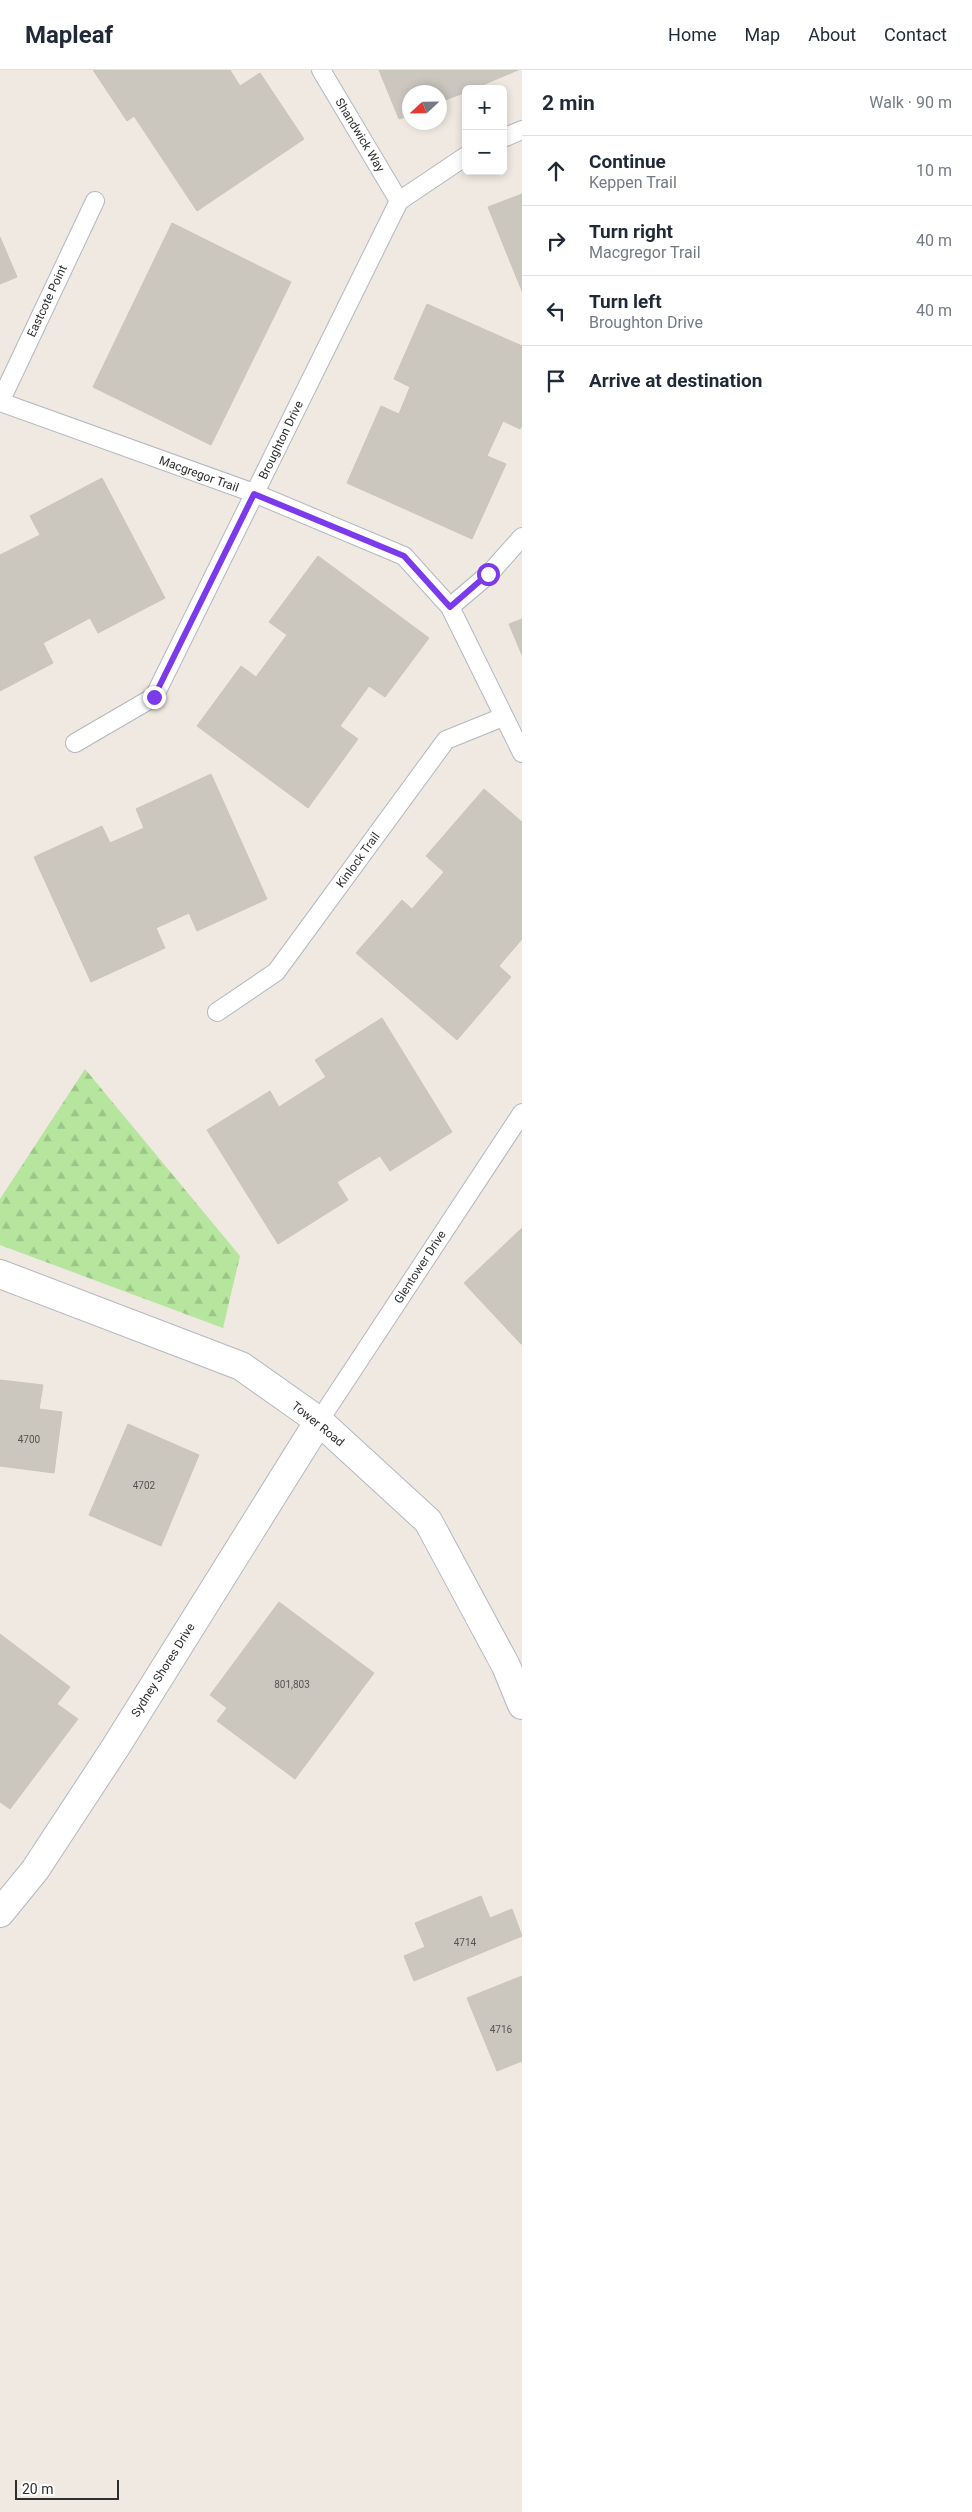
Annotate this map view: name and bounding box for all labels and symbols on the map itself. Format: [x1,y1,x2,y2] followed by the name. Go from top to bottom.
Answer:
[402,85,447,130] north arrow
[332,96,388,175] street label: Shandwick Way
[24,263,70,339] street label: Eastcote Point
[256,399,306,481] street label: Broughton Drive
[157,453,241,495] street label: Macgregor Trail
[477,563,500,586] route start
[143,686,166,709] route end
[333,830,383,890] street label: Kinlock Trail
[391,1228,449,1306] street label: Glentower Drive
[289,1399,347,1449] street label: Tower Road
[18,1434,41,1445] house number: 4700
[133,1480,156,1491] house number: 4702
[128,1620,198,1720] street label: Sydney Shores Drive
[274,1679,310,1690] house number: 801,803
[454,1937,477,1948] house number: 4714
[490,2024,513,2035] house number: 4716
[15,2477,119,2500] scale bar

